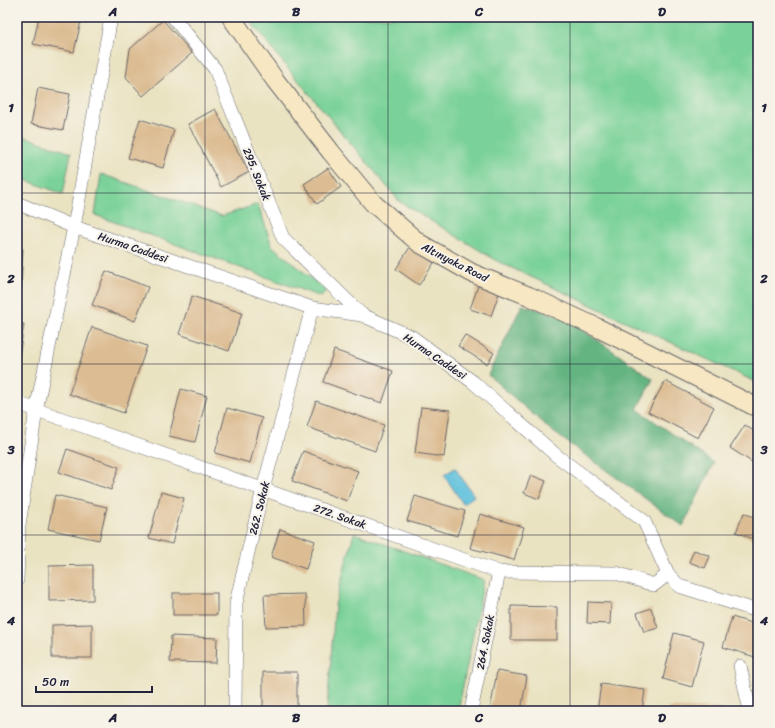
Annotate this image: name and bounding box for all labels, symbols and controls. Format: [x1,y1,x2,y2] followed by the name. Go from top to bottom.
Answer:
[108,0,117,23] text: A
[292,0,301,23] text: B
[474,0,484,23] text: C
[658,0,666,23] text: D
[8,96,14,119] text: 1
[761,96,767,119] text: 1
[237,145,276,204] street label: 295. Sokak
[95,227,171,269] street label: Hurma Caddesi
[417,237,493,288] street label: Altınyaka Road
[6,267,15,290] text: 2
[759,267,768,290] text: 2
[399,328,471,385] street label: Hurma Caddesi
[6,438,15,461] text: 3
[759,438,768,461] text: 3
[244,479,275,537] street label: 262. Sokak
[311,499,369,534] street label: 272. Sokak
[6,609,16,632] text: 4
[759,609,769,632] text: 4
[471,613,500,671] street label: 264. Sokak
[36,668,152,694] scale bar
[42,671,69,693] text: 50 m
[108,706,117,728] text: A
[292,706,301,728] text: B
[474,706,484,728] text: C
[658,706,666,728] text: D

